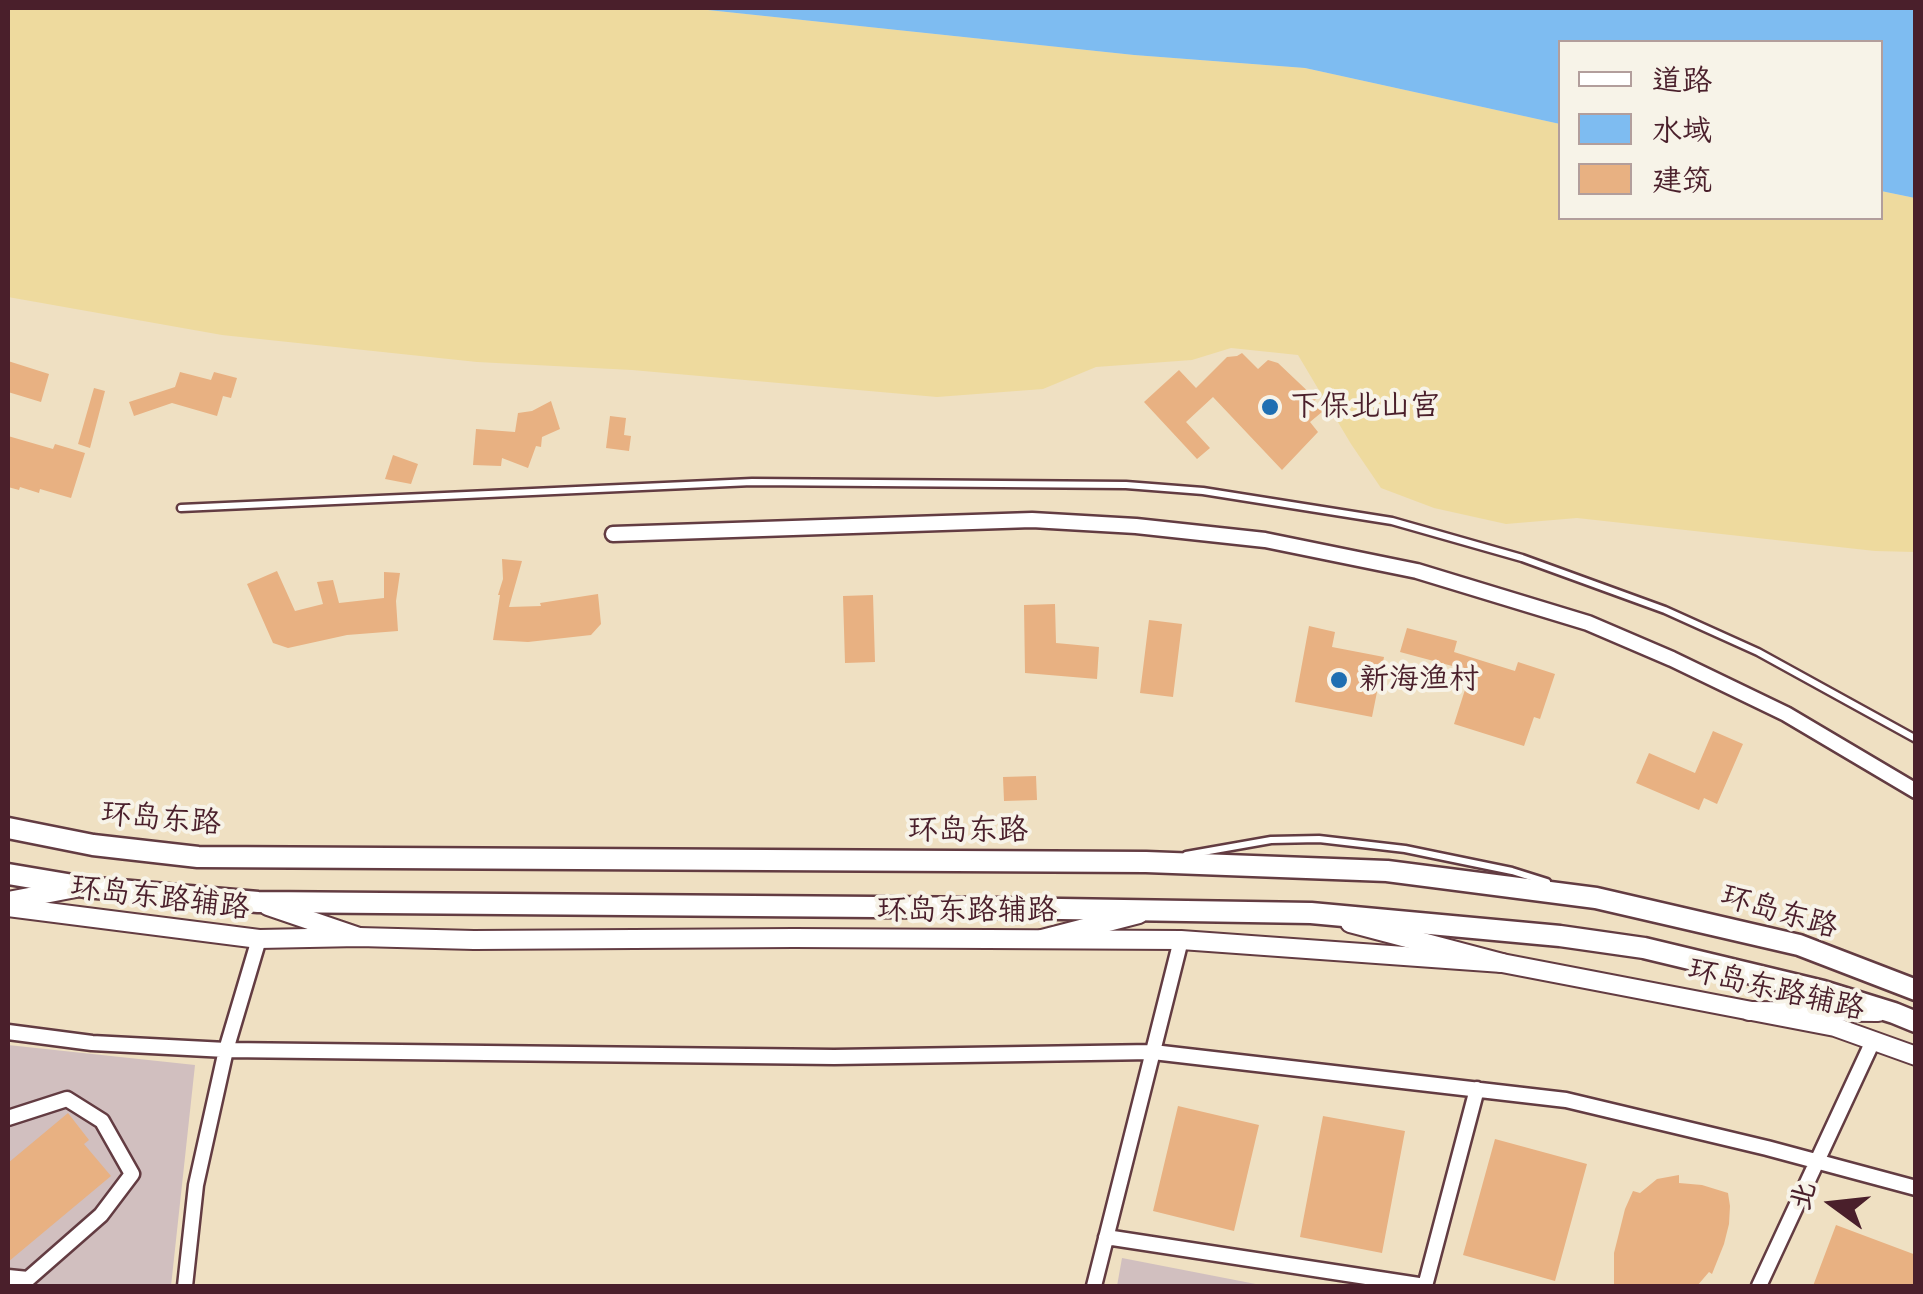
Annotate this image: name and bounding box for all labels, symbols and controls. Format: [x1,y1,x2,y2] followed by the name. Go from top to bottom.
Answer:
[1558,40,1883,220] legend
[1652,62,1712,99] text: 道路
[1652,112,1712,149] text: 水域
[1652,162,1712,199] text: 建筑
[1290,389,1440,425] place label: 下保北山宫
[1259,396,1281,418] marker: 下保北山宫
[1359,662,1479,698] place label: 新海渔村
[1328,669,1350,691] marker: 新海渔村
[100,797,222,843] street label: 环岛东路
[908,813,1028,849] street label: 环岛东路
[68,870,252,928] street label: 环岛东路辅路
[1716,879,1842,947] street label: 环岛东路
[877,893,1057,929] street label: 环岛东路辅路
[1684,953,1868,1029] street label: 环岛东路辅路
[1783,1154,1883,1254] north arrow
[1783,1178,1824,1214] text: 北

